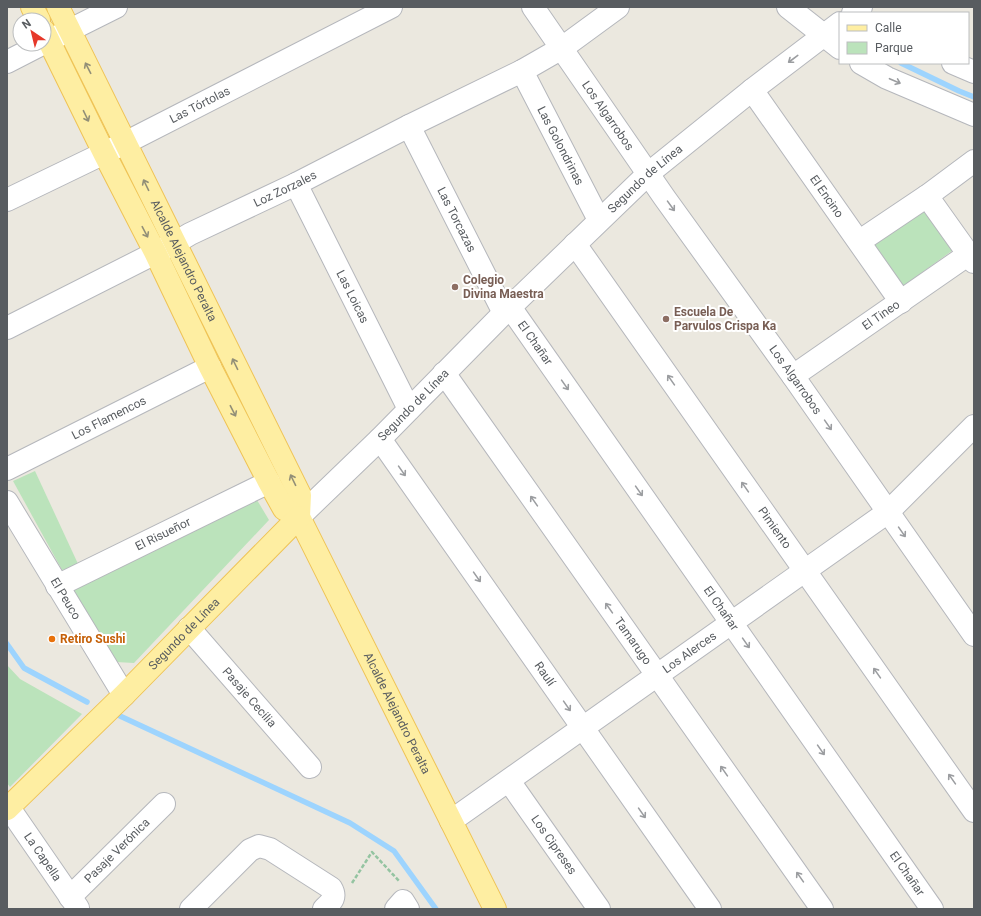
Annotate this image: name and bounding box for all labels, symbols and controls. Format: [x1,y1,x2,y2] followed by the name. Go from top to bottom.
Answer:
[12,12,52,52] north arrow
[839,12,969,64] legend
[20,17,34,32] text: N
[875,21,902,35] text: Calle
[875,41,913,55] text: Parque
[787,55,798,64] one-way arrow
[84,62,91,74] one-way arrow
[579,78,637,153] street label: Los Algarrobos
[889,78,901,86] one-way arrow
[167,84,232,126] street label: Las Tórtolas
[534,104,587,187] street label: Las Golondrinas
[83,110,90,122] one-way arrow
[605,142,685,216] street label: Segundo de Línea
[251,168,319,210] street label: Loz Zorzales
[807,172,847,221] street label: El Encino
[142,179,149,191] one-way arrow
[434,185,479,254] street label: Las Torcazas
[148,197,220,324] street label: Alcalde Alejandro Peralta
[667,200,675,211] one-way arrow
[142,226,149,238] one-way arrow
[333,268,372,325] street label: Las Loicas
[463,273,544,301] place label: Colegio Divina Maestra
[450,282,460,292] marker: Colegio Divina Maestra
[860,297,903,333] street label: El Tineo
[674,305,777,333] place label: Escuela De Parvulos Crispa Ka
[661,314,671,324] marker: Escuela De Parvulos Crispa Ka
[515,318,556,368] street label: El Chañar
[766,343,825,417] street label: Los Algarrobos
[231,358,238,370] one-way arrow
[375,366,452,444] street label: Segundo de Línea
[667,375,675,386] one-way arrow
[561,379,569,390] one-way arrow
[69,393,148,442] street label: Los Flamencos
[230,405,237,417] one-way arrow
[824,419,832,430] one-way arrow
[398,465,406,476] one-way arrow
[289,474,296,486] one-way arrow
[741,481,749,492] one-way arrow
[635,485,643,496] one-way arrow
[530,496,538,507] one-way arrow
[755,504,794,551] street label: Pimiento
[133,515,193,553] street label: El Risueñor
[898,526,906,537] one-way arrow
[472,571,481,582] one-way arrow
[48,575,84,622] street label: El Peuco
[701,583,742,633] street label: El Chañar
[146,595,222,673] street label: Segundo de Línea
[605,603,613,614] one-way arrow
[612,615,655,667] street label: Tamarugo
[660,629,719,676] street label: Los Alerces
[60,632,126,646] place label: Retiro Sushi
[47,634,57,644] marker: Retiro Sushi
[742,638,750,649] one-way arrow
[361,650,433,776] street label: Alcalde Alejandro Peralta
[532,659,559,690] street label: Raulí
[220,665,279,730] street label: Pasaje Cecilia
[872,668,881,679] one-way arrow
[563,701,571,712] one-way arrow
[817,744,825,755] one-way arrow
[720,766,729,777] one-way arrow
[947,774,956,785] one-way arrow
[638,807,646,818] one-way arrow
[528,813,579,877] street label: Los Cipreses
[81,815,152,886] street label: Pasaje Verónica
[21,830,64,884] street label: La Capella
[887,849,928,899] street label: El Chañar
[796,872,804,883] one-way arrow

